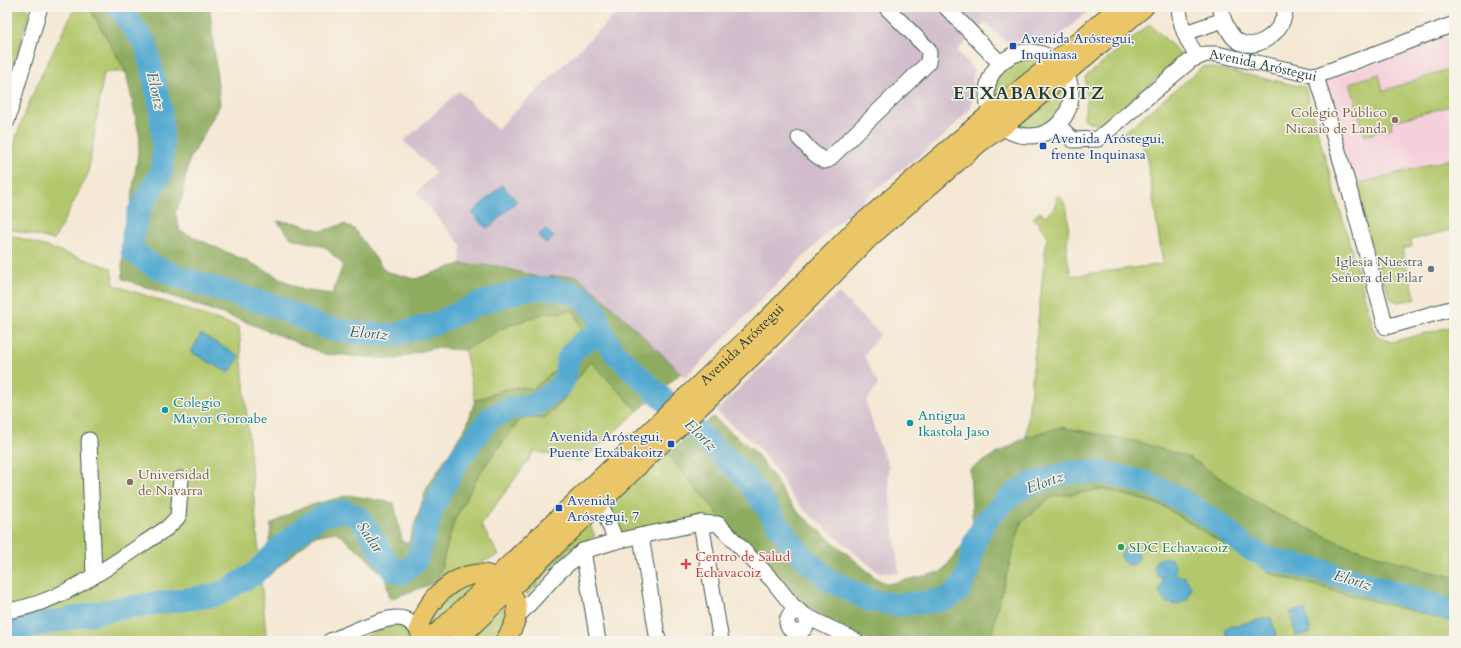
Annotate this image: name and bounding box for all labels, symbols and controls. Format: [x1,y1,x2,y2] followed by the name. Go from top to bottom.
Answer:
[1021,29,1135,64] place label: Avenida Aróstegui, Inquinasa
[1008,41,1018,51] marker: Avenida Aróstegui, Inquinasa
[1209,45,1319,86] street label: Avenida Aróstegui
[142,70,170,113] water label: Elortz
[953,81,1105,106] district label: ETXABAKOITZ
[1285,103,1387,138] place label: Colegio Público Nicasio de Landa
[1390,115,1400,125] marker: Colegio Público Nicasio de Landa
[1051,129,1165,164] place label: Avenida Aróstegui, frente Inquinasa
[1038,141,1048,151] marker: Avenida Aróstegui, frente Inquinasa
[1331,252,1424,287] place label: Iglesia Nuestra Señora del Pilar
[1426,264,1436,274] marker: Iglesia Nuestra Señora del Pilar
[696,299,788,390] street label: Avenida Aróstegui
[349,321,390,345] water label: Elortz
[173,393,267,428] place label: Colegio Mayor Goroabe
[160,405,170,415] marker: Colegio Mayor Goroabe
[918,406,990,441] place label: Antigua Ikastola Jaso
[680,414,722,456] water label: Elortz
[905,418,915,428] marker: Antigua Ikastola Jaso
[549,427,664,462] place label: Avenida Aróstegui, Puente Etxabakoitz
[666,439,676,449] marker: Avenida Aróstegui, Puente Etxabakoitz
[138,465,210,500] place label: Universidad de Navarra
[1023,466,1067,498] water label: Elortz
[125,477,135,487] marker: Universidad de Navarra
[567,491,639,526] place label: Avenida Aróstegui, 7
[554,503,564,513] marker: Avenida Aróstegui, 7
[352,517,389,557] water label: Sadar
[1129,538,1229,557] place label: SDC Echavacoiz
[1116,542,1126,552] marker: SDC Echavacoiz
[695,547,791,582] place label: Centro de Salud Echavacoiz
[680,558,692,570] marker: Centro de Salud Echavacoiz
[1332,565,1375,595] water label: Elortz

